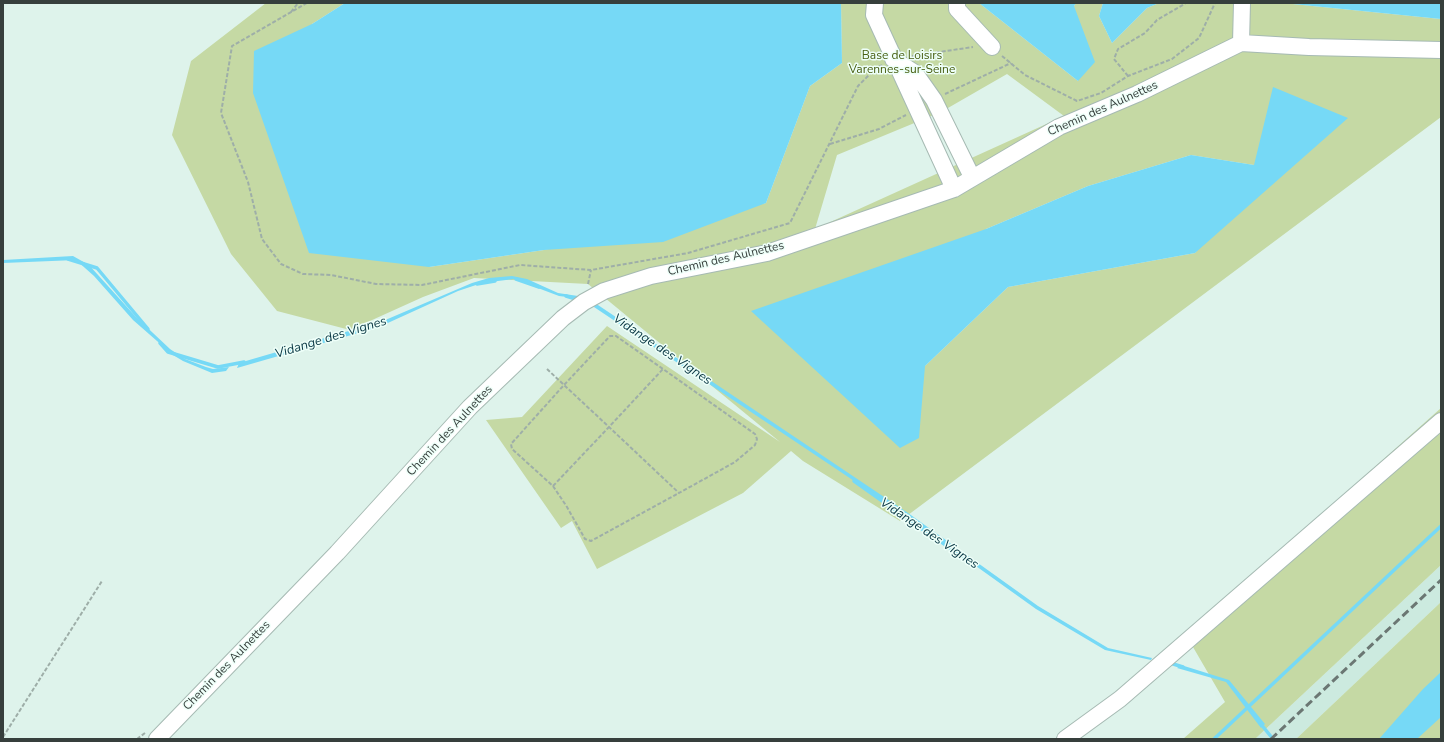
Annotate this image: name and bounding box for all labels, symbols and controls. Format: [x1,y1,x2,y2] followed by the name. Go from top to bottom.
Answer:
[849,49,955,77] park label: Base de Loisirs Varennes-sur-Seine
[1046,78,1160,140] street label: Chemin des Aulnettes
[666,239,786,279] street label: Chemin des Aulnettes
[610,311,714,389] water label: Vidange des Vignes
[273,314,389,362] water label: Vidange des Vignes
[404,383,496,479] street label: Chemin des Aulnettes
[877,495,981,573] water label: Vidange des Vignes
[180,618,274,714] street label: Chemin des Aulnettes

